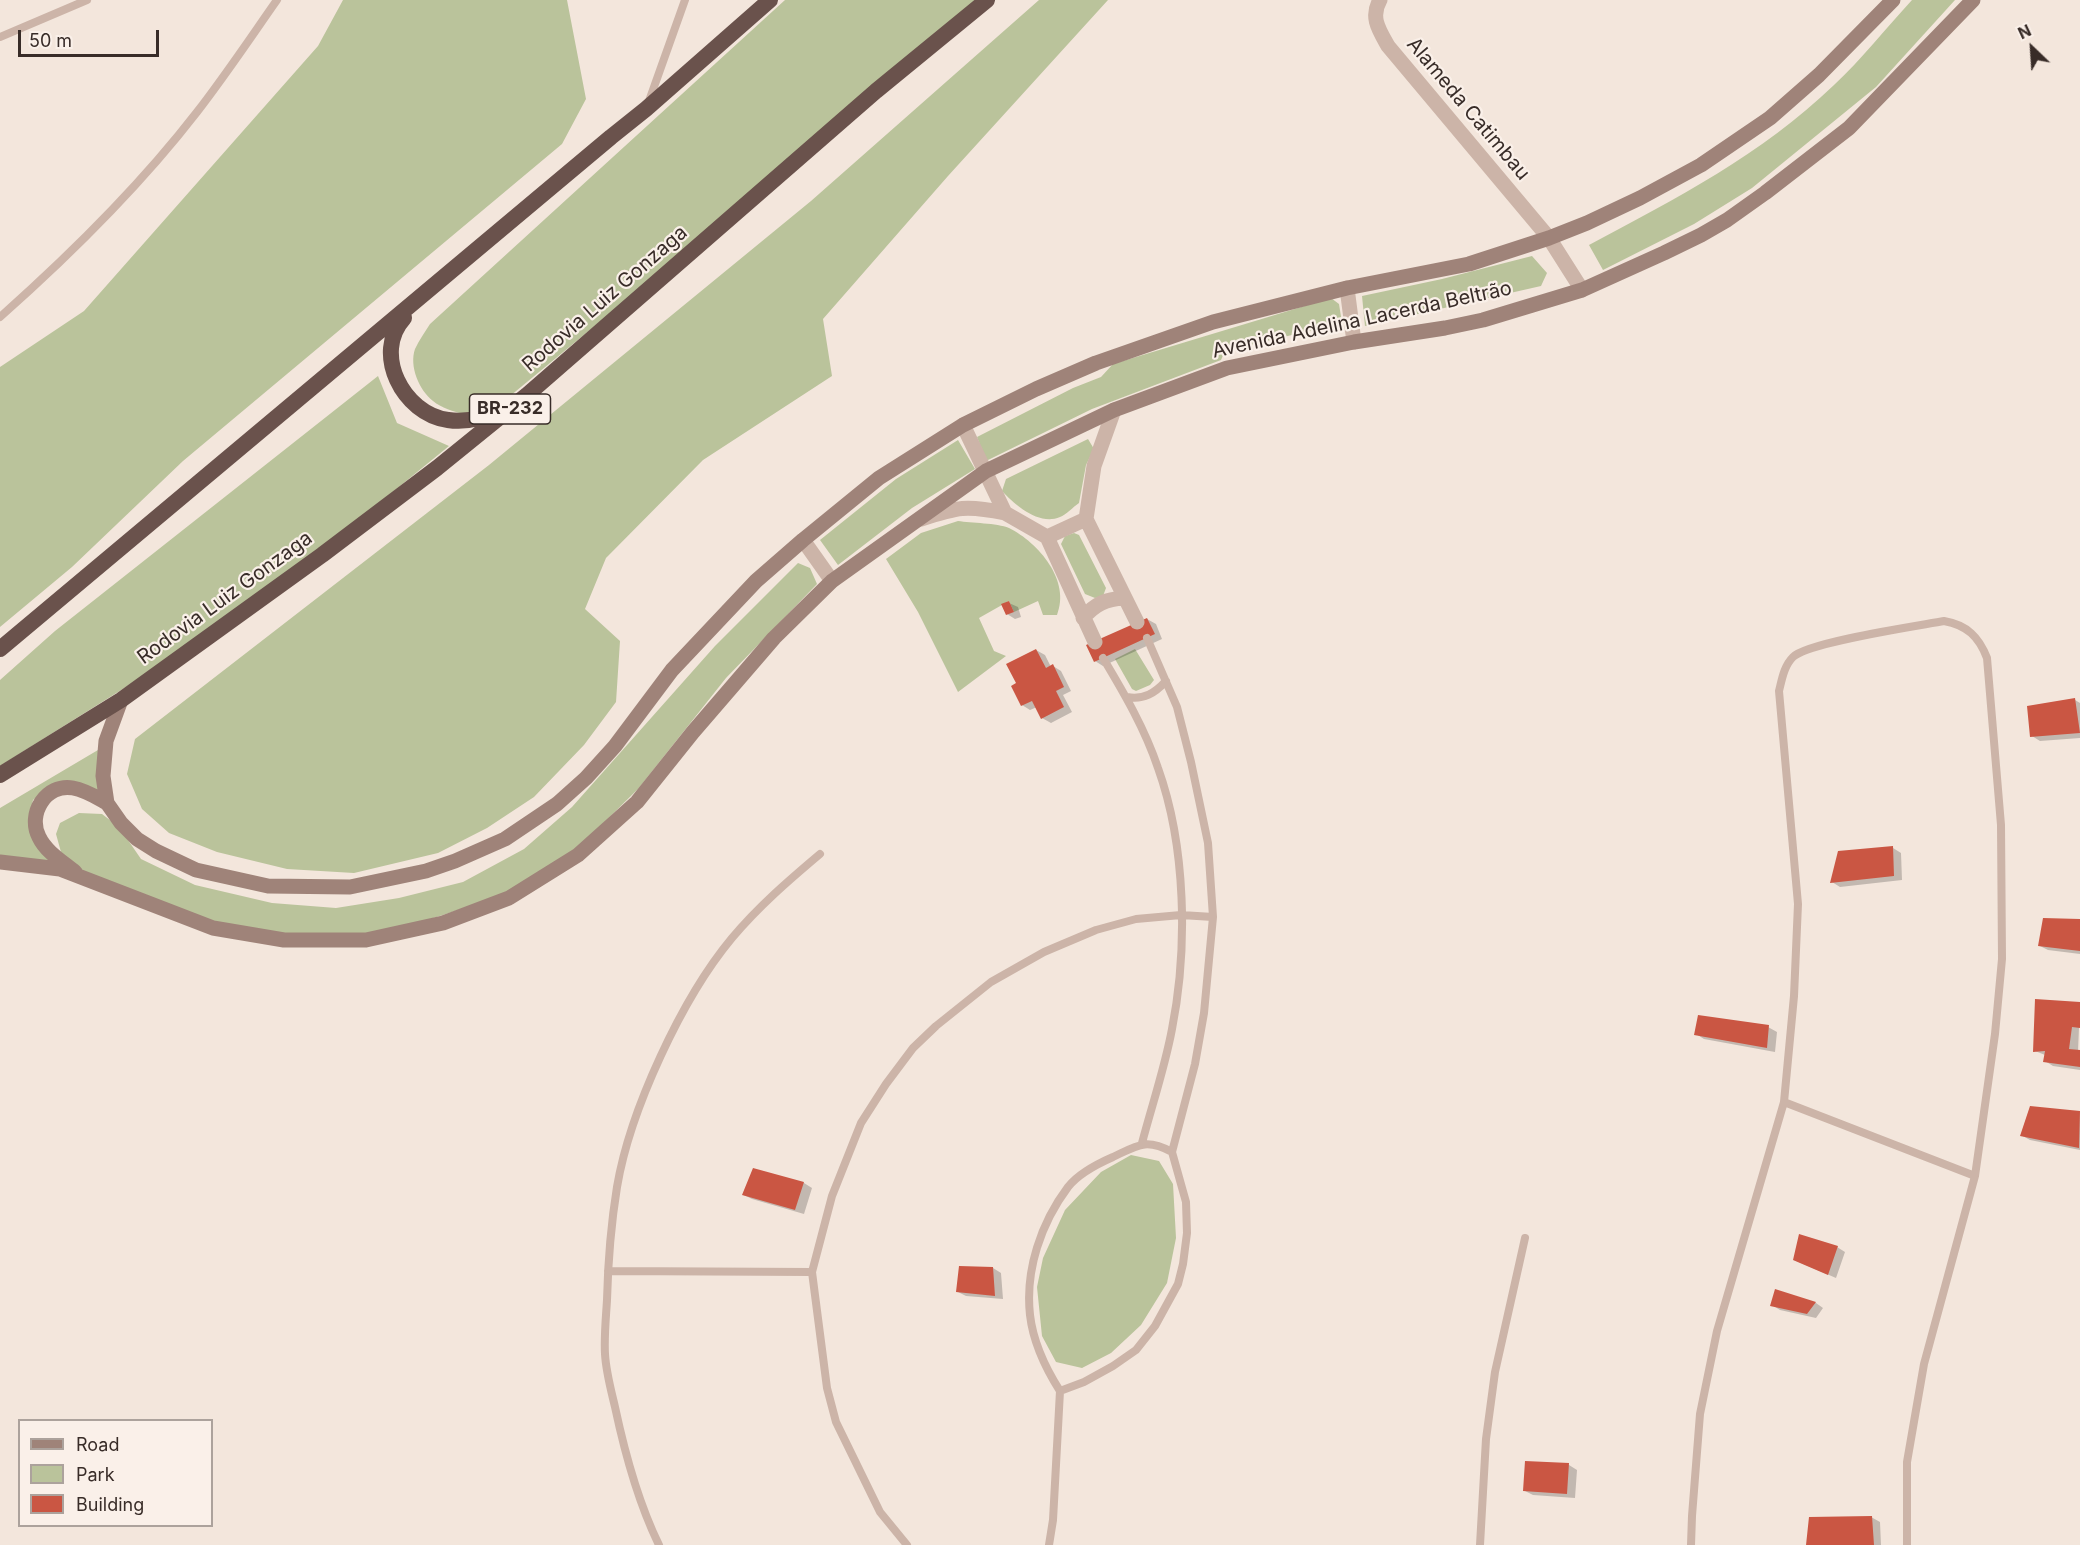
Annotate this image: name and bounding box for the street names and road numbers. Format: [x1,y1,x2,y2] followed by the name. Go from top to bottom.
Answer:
[1401,33,1535,185] street label: Alameda Catimbau
[518,221,692,377] street label: Rodovia Luiz Gonzaga
[1210,276,1514,364] street label: Avenida Adelina Lacerda Beltrão
[470,394,550,424] road number: BR-232
[133,526,317,670] street label: Rodovia Luiz Gonzaga

